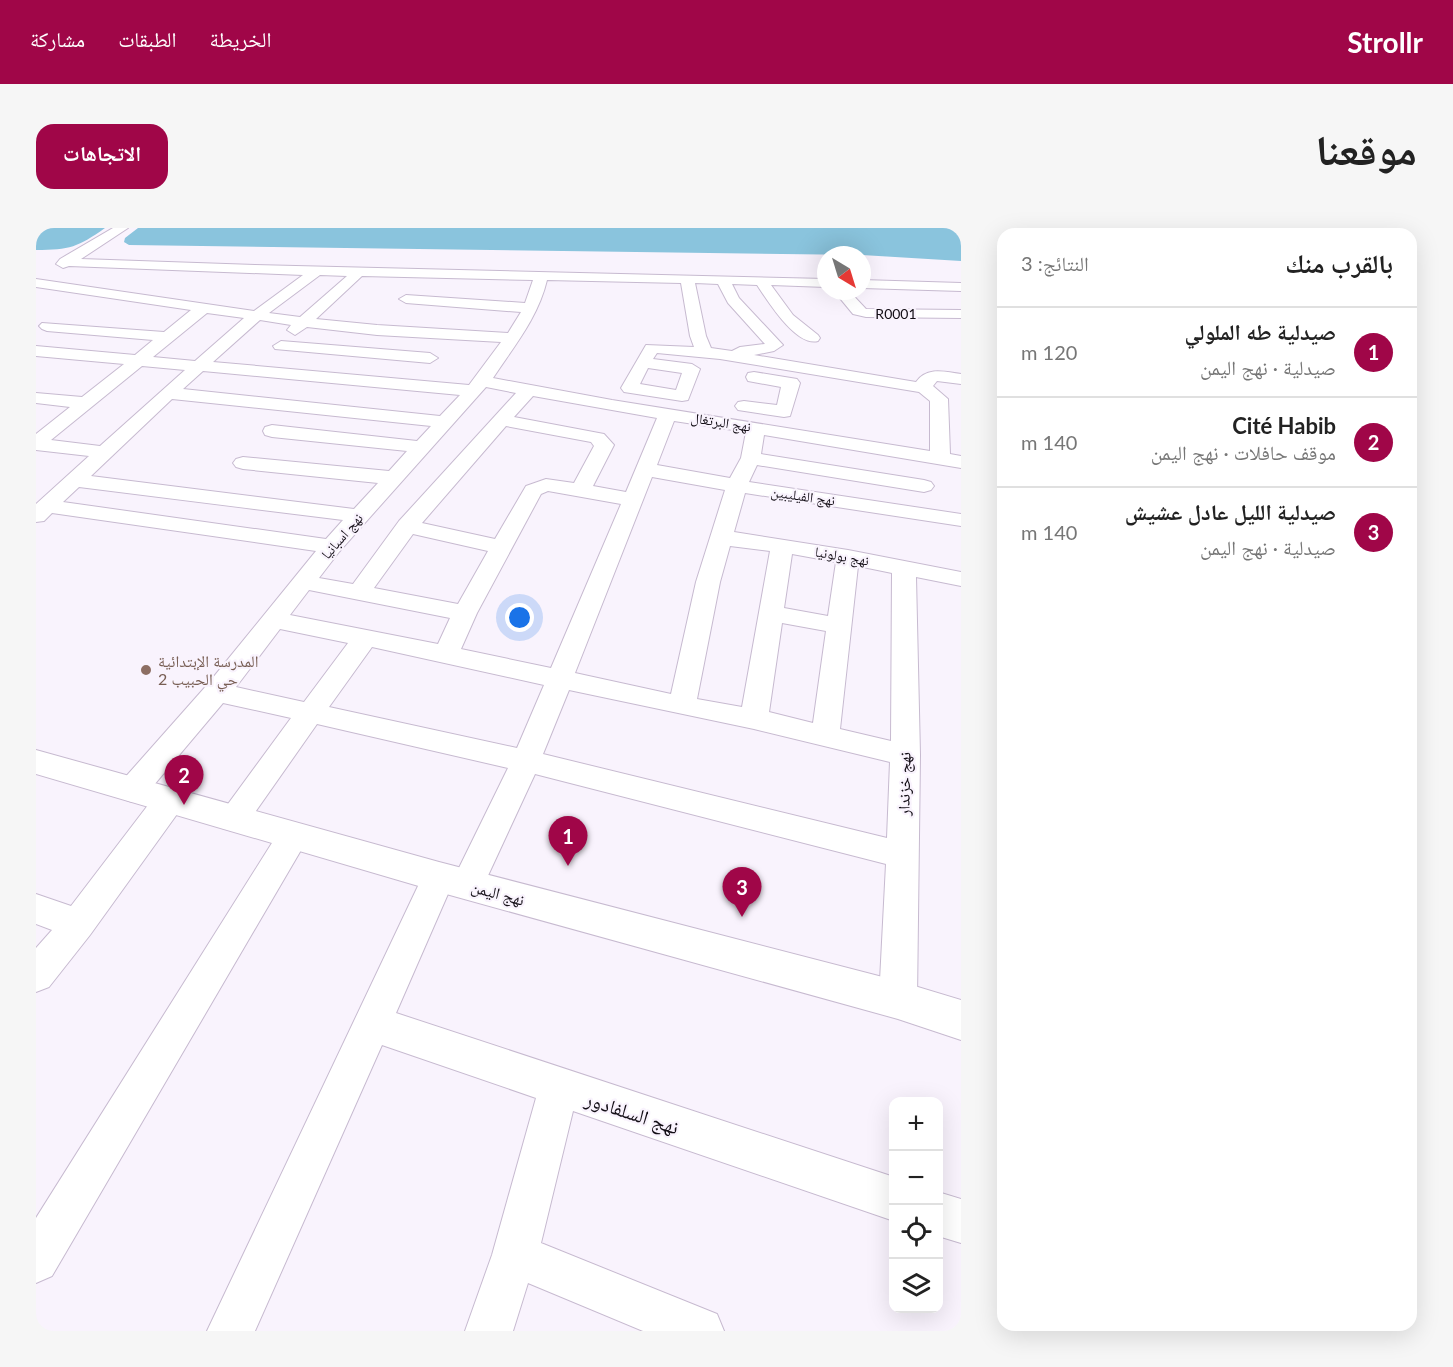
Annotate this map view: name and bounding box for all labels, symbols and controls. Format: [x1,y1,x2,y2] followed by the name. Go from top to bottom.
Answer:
[1347,25,1423,59] text: Strollr
[30,26,85,51] text: مشاركة
[118,26,177,51] text: الطبقات
[210,26,271,51] text: الخريطة
[36,124,168,189] button: الاتجاهات
[1316,124,1417,174] text: موقعنا
[817,246,871,300] north arrow
[1285,247,1393,279] text: بالقرب منك
[1021,251,1089,275] text: النتائج: 3
[875,305,917,322] street label: R0001
[1185,318,1336,345] text: صيدلية طه الملولي
[1021,340,1077,364] text: 120 m
[1368,340,1379,364] text: 1
[1200,355,1336,379] text: صيدلية · نهج اليمن
[690,408,752,437] street label: نهج البرتغال
[1232,412,1336,439] text: Cité Habib
[1021,430,1077,454] text: 140 m
[1368,430,1379,454] text: 2
[1151,440,1336,464] text: موقف حافلات · نهج اليمن
[770,483,836,510] street label: نهج الفيليبين
[1125,498,1336,525] text: صيدلية الليل عادل عشيش
[317,509,368,563] street label: نهج اسبانيا
[1021,520,1077,544] text: 140 m
[1368,520,1379,544] text: 3
[1200,535,1336,559] text: صيدلية · نهج اليمن
[813,542,871,571] street label: نهج بولونيا
[505,603,534,632] your location
[158,651,258,692] place label: المدرسة الإبتدائية حي الحبيب 2
[139,663,153,677] marker: المدرسة الإبتدائية حي الحبيب 2
[893,752,916,817] street label: نهج خزندار
[164,756,204,805] pin: 2
[548,816,588,866] pin: 1
[722,868,762,917] pin: 3
[469,876,527,911] street label: نهج اليمن
[581,1085,682,1140] street label: نهج السلفادور
[889,1097,943,1313] map controls
[889,1097,943,1151] button: +
[889,1151,943,1205] button: −
[889,1205,943,1259] button: locate
[889,1259,943,1313] button: layers

